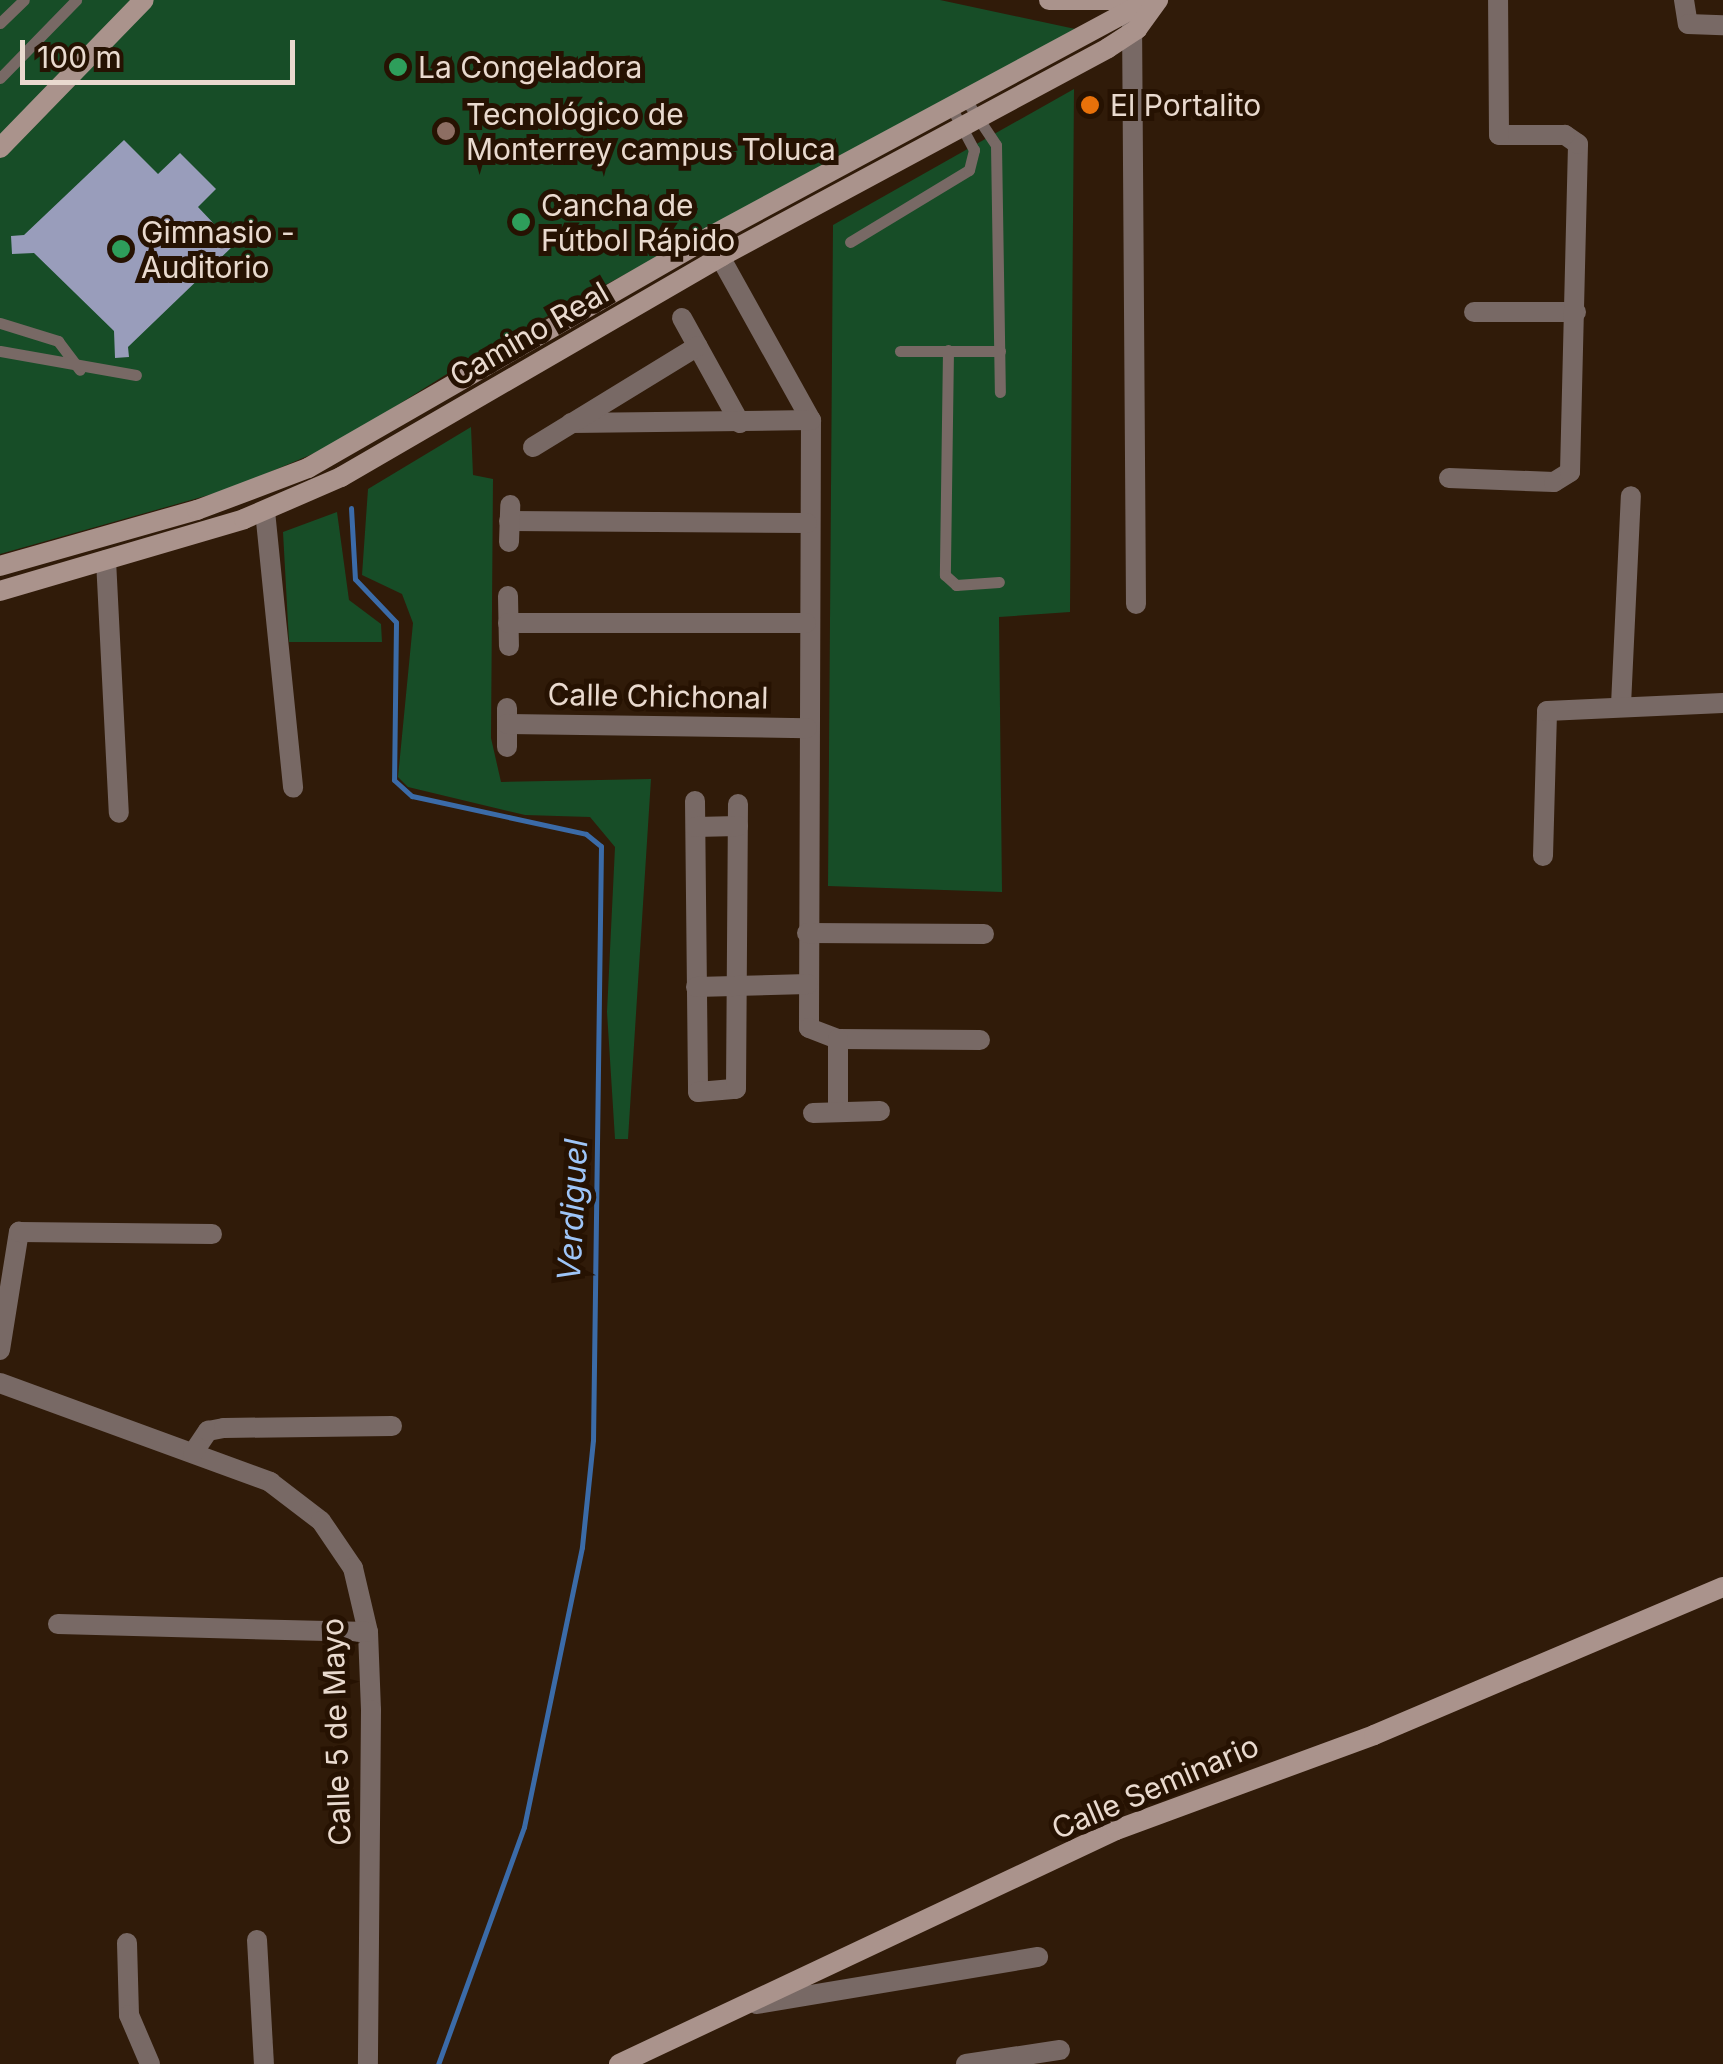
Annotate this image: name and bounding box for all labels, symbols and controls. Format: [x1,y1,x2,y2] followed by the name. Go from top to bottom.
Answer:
[25,20,300,82] scale bar
[37,39,122,75] text: 100 m
[418,49,642,85] place label: La Congeladora
[387,56,409,78] marker: La Congeladora
[1110,87,1261,123] place label: El Portalito
[1079,94,1101,116] marker: El Portalito
[466,96,836,166] place label: Tecnológico de Monterrey campus Toluca
[435,120,457,142] marker: Tecnológico de Monterrey campus Toluca
[541,187,735,258] place label: Cancha de Fútbol Rápido
[510,211,532,233] marker: Cancha de Fútbol Rápido
[141,214,295,284] place label: Gimnasio - Auditorio
[110,238,132,260] marker: Gimnasio - Auditorio
[443,274,615,394] street label: Camino Real
[547,676,769,716] street label: Calle Chichonal
[550,1138,596,1282] water label: Verdiguel
[314,1617,358,1847] street label: Calle 5 de Mayo
[1046,1727,1264,1847] street label: Calle Seminario

